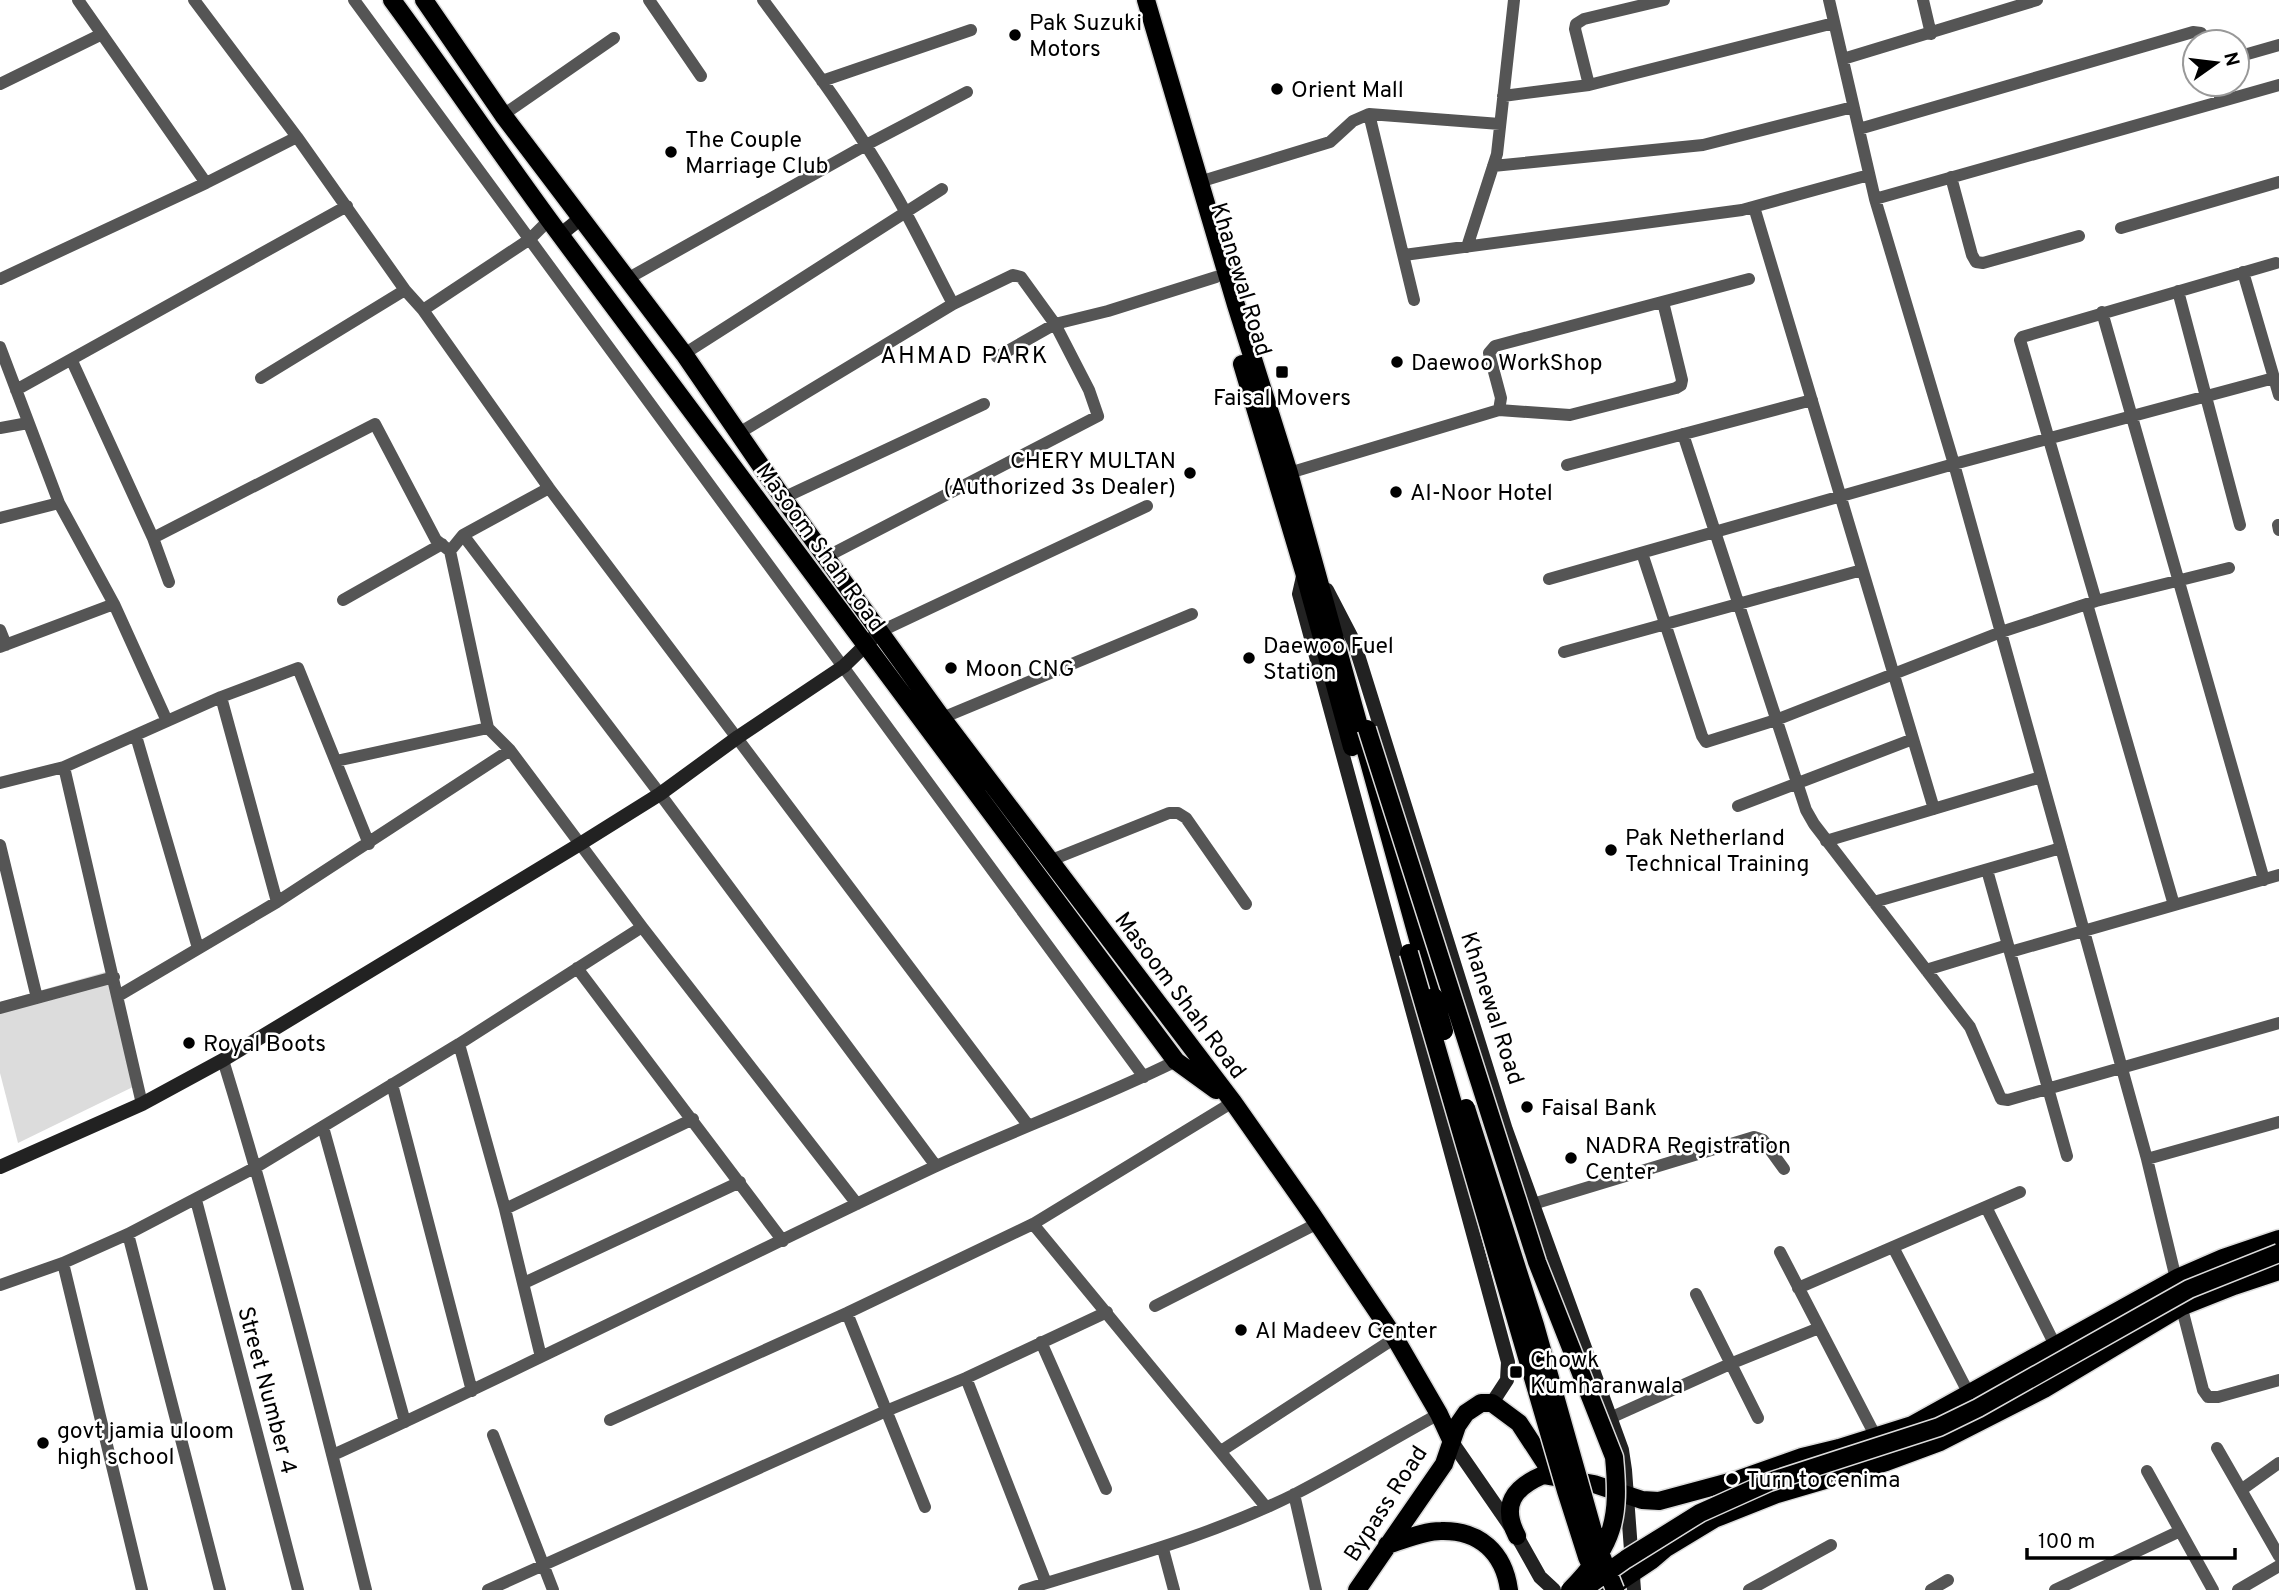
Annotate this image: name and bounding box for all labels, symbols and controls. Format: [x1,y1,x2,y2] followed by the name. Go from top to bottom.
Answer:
[1029,10,1142,65] place label: Pak Suzuki Motors
[1007,27,1023,43] marker: Pak Suzuki Motors
[2181,28,2251,98] north arrow
[2217,50,2244,69] text: N
[1291,77,1404,106] place label: Orient Mall
[1269,81,1285,97] marker: Orient Mall
[685,127,829,182] place label: The Couple Marriage Club
[663,144,679,160] marker: The Couple Marriage Club
[1202,199,1277,360] street label: Khanewal Road
[880,342,1050,372] district label: AHMAD PARK
[1411,350,1602,379] place label: Daewoo WorkShop
[1389,354,1405,370] marker: Daewoo WorkShop
[1274,364,1290,380] marker: Faisal Movers
[1213,385,1351,414] place label: Faisal Movers
[943,448,1176,503] place label: CHERY MULTAN (Authorized 3s Dealer)
[748,458,890,639] street label: Masoom Shah Road
[1182,465,1198,481] marker: CHERY MULTAN (Authorized 3s Dealer)
[1410,480,1553,509] place label: Al-Noor Hotel
[1388,484,1404,500] marker: Al-Noor Hotel
[1263,633,1394,688] place label: Daewoo Fuel Station
[1241,650,1257,666] marker: Daewoo Fuel Station
[965,656,1075,685] place label: Moon CNG
[943,660,959,676] marker: Moon CNG
[1625,825,1809,880] place label: Pak Netherland Technical Training
[1603,842,1619,858] marker: Pak Netherland Technical Training
[1107,907,1251,1086] street label: Masoom Shah Road
[1452,929,1529,1089] street label: Khanewal Road
[203,1031,326,1060] place label: Royal Boots
[181,1035,197,1051] marker: Royal Boots
[1541,1095,1657,1124] place label: Faisal Bank
[1519,1099,1535,1115] marker: Faisal Bank
[1585,1133,1791,1188] place label: NADRA Registration Center
[1563,1150,1579,1166] marker: NADRA Registration Center
[229,1304,302,1478] street label: Street Number 4
[1255,1318,1437,1347] place label: Al Madeev Center
[1233,1322,1249,1338] marker: Al Madeev Center
[1530,1347,1683,1402] place label: Chowk Kumharanwala
[1508,1364,1524,1380] marker: Chowk Kumharanwala
[57,1418,234,1473] place label: govt jamia uloom high school
[35,1435,51,1451] marker: govt jamia uloom high school
[1339,1441,1435,1568] street label: Bypass Road
[1746,1467,1900,1496] place label: Turn to cenima
[1724,1471,1740,1487] marker: Turn to cenima
[2027,1516,2235,1560] scale bar
[2038,1529,2095,1556] text: 100 m

